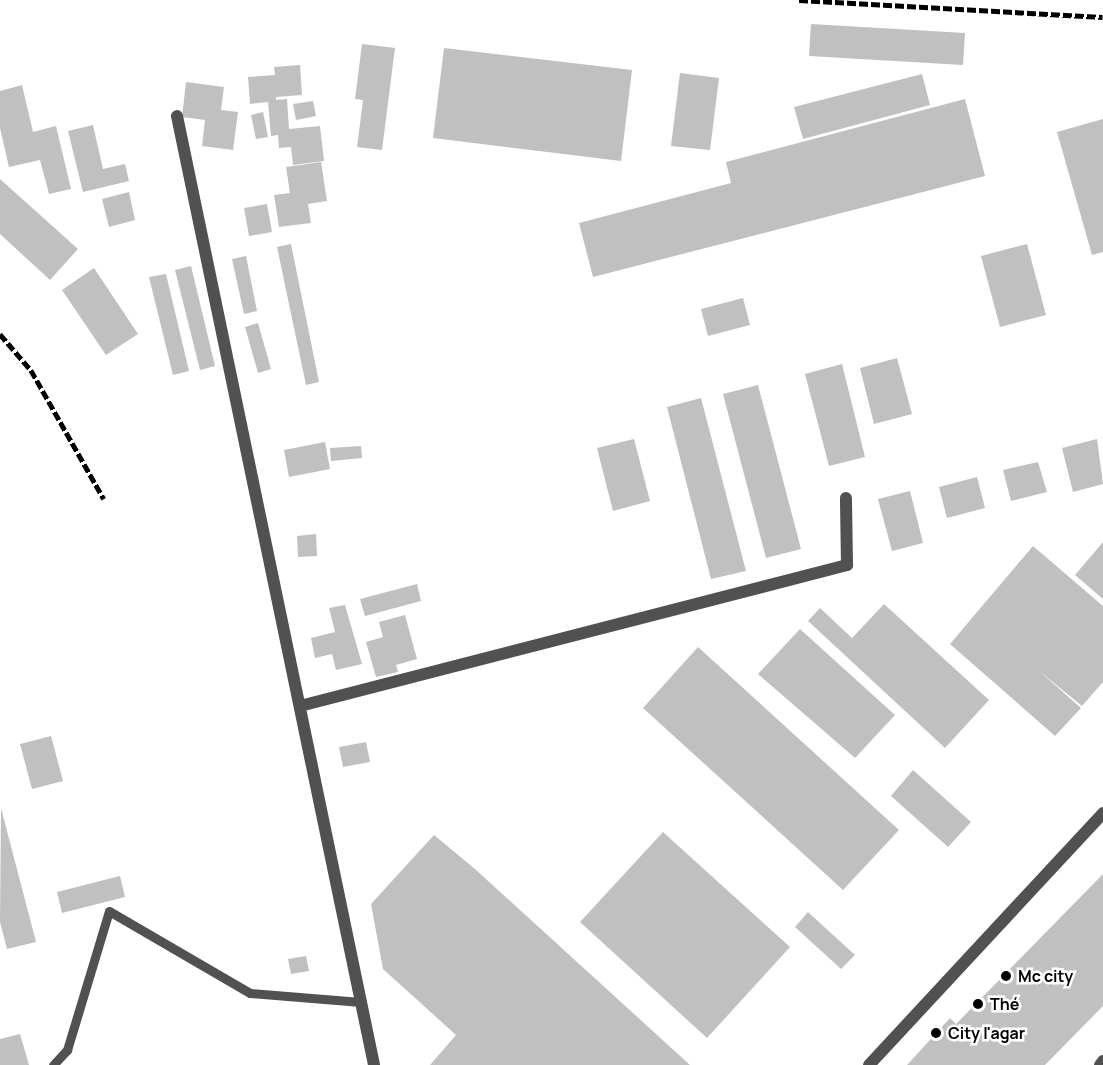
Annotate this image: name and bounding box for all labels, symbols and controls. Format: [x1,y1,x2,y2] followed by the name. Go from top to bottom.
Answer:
[1018,966,1073,986] place label: Mc city
[999,969,1013,983] marker: Mc city
[990,994,1019,1014] place label: Thé
[971,997,985,1011] marker: Thé
[948,1023,1025,1043] place label: City l'agar
[929,1026,943,1040] marker: City l'agar

